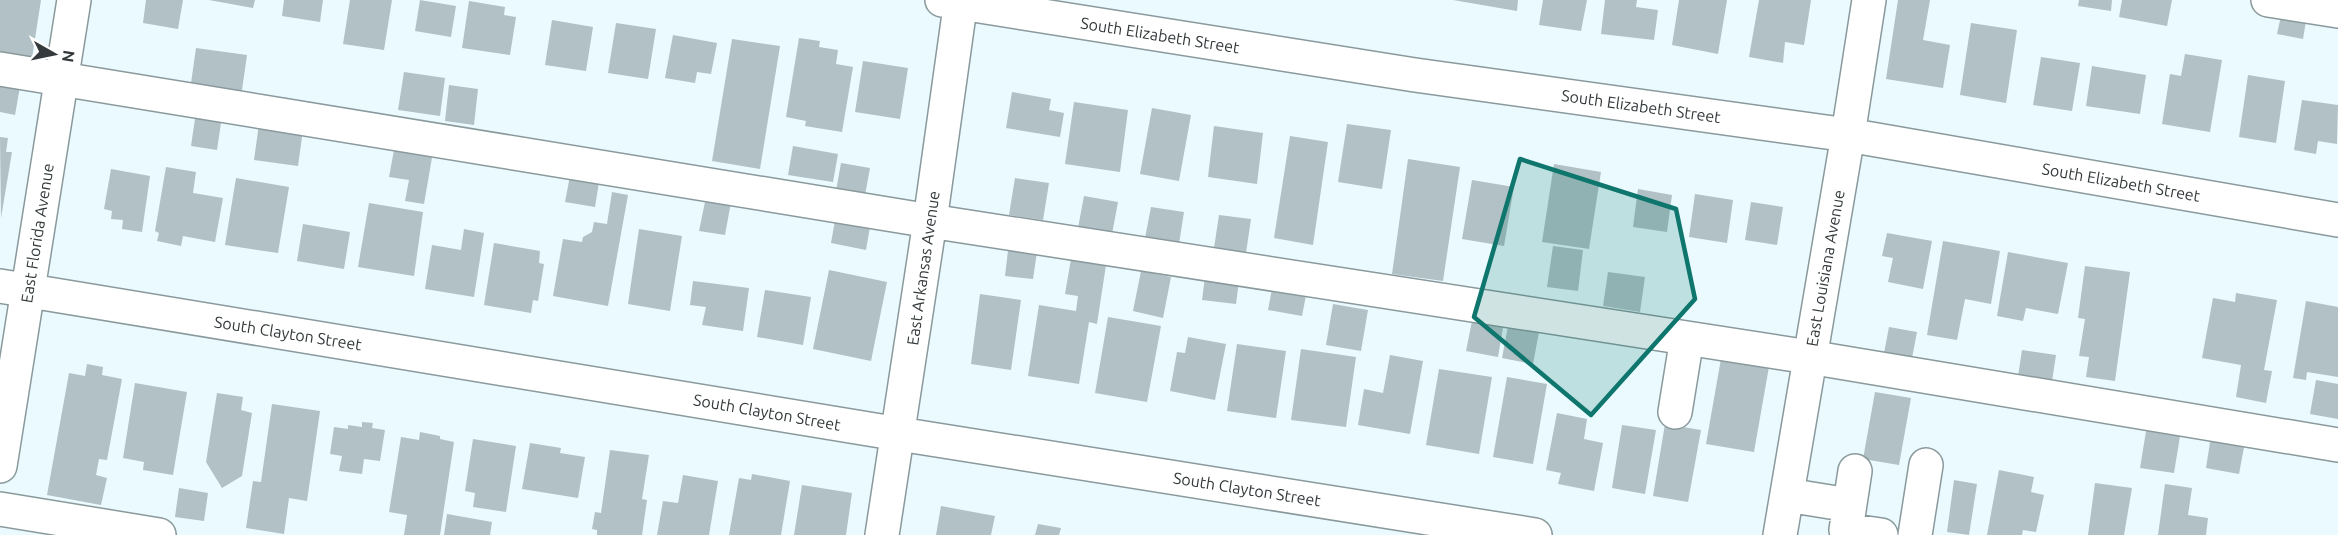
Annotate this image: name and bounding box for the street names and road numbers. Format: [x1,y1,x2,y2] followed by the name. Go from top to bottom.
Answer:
[1079,14,1241,57] street label: South Elizabeth Street
[1560,86,1722,126] street label: South Elizabeth Street
[2040,159,2202,205] street label: South Elizabeth Street
[17,162,57,304] street label: East Florida Avenue
[1802,188,1848,348] street label: East Louisiana Avenue
[903,190,943,346] street label: East Arkansas Avenue
[213,312,364,354] street label: South Clayton Street
[692,390,843,434] street label: South Clayton Street
[1172,468,1323,510] street label: South Clayton Street

